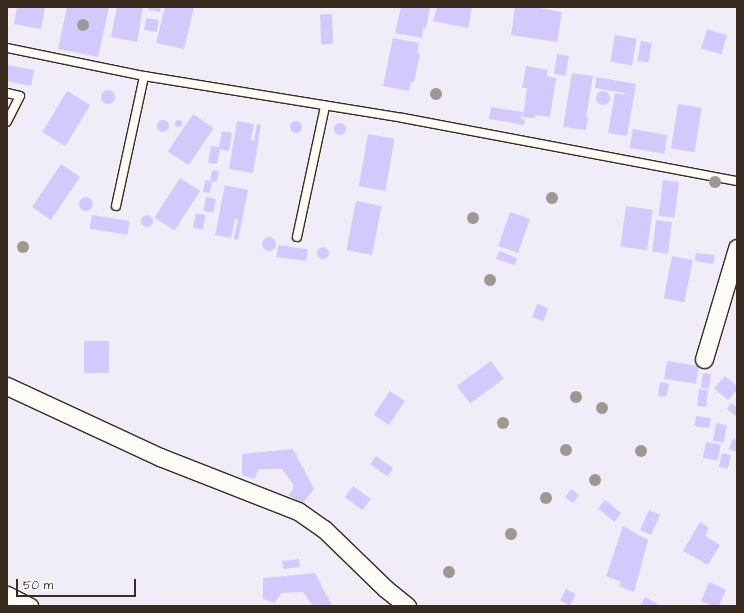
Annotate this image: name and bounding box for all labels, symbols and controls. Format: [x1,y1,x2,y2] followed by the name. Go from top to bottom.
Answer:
[18,571,138,597] scale bar
[23,577,53,594] text: 50 m

